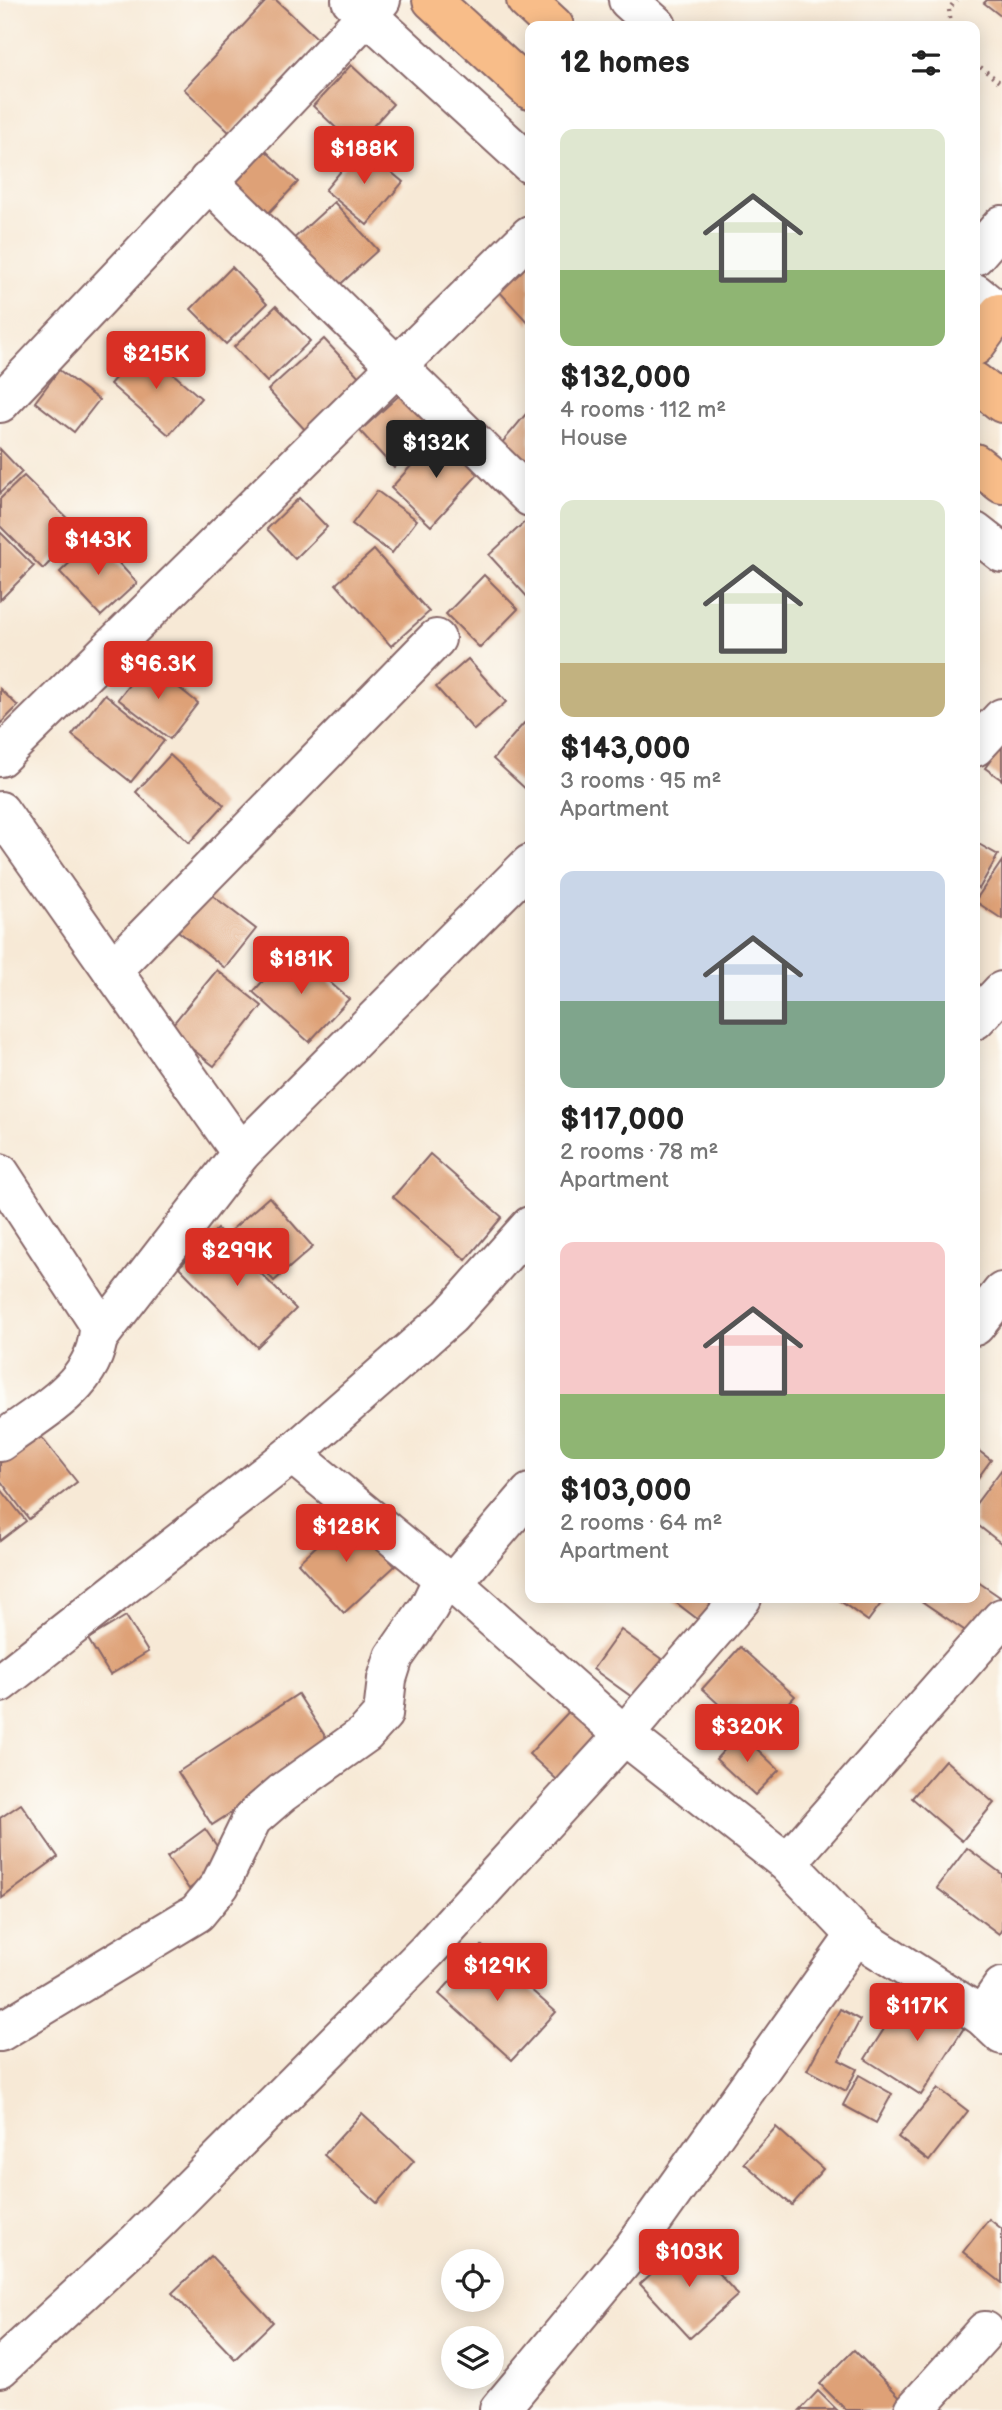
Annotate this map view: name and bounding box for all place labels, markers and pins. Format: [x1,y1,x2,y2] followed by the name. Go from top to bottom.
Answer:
[315,127,413,186] pin: $188K
[107,332,205,391] pin: $215K
[387,420,485,480] pin: $132K
[49,518,147,577] pin: $143K
[101,642,215,701] pin: $96.3K
[252,936,350,996] pin: $181K
[188,1228,286,1288] pin: $299K
[297,1504,395,1564] pin: $128K
[698,1704,796,1764] pin: $320K
[448,1944,546,2003] pin: $129K
[868,1983,966,2043] pin: $117K
[640,2230,738,2289] pin: $103K

